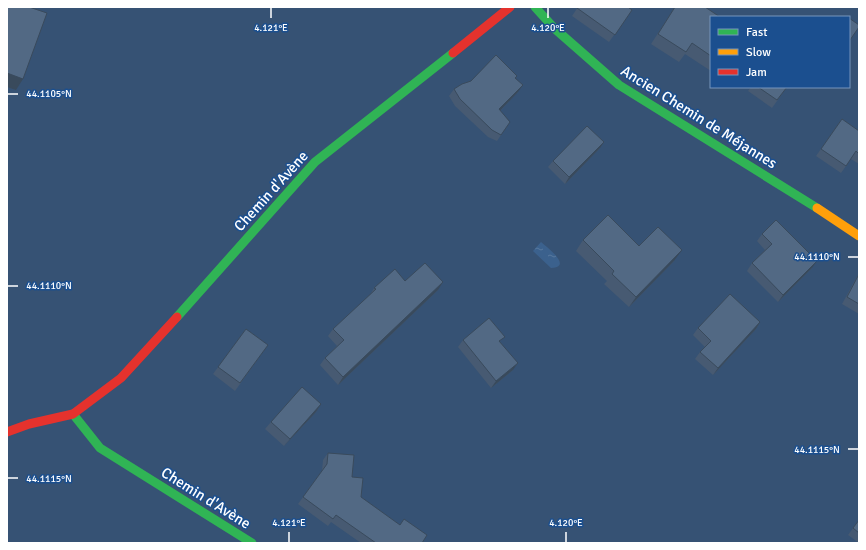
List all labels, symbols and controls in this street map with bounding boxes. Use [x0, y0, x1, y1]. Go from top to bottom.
legend [710, 16, 850, 88]
text: 4.121°E [254, 22, 288, 34]
text: 4.120°E [531, 22, 565, 34]
text: Fast [746, 25, 767, 40]
text: Slow [746, 45, 771, 60]
street label: Ancien Chemin de Méjannes [618, 62, 781, 173]
text: Jam [746, 65, 767, 80]
text: 44.1105°N [26, 88, 72, 100]
street label: Chemin d'Avène [230, 147, 312, 235]
text: 44.1110°N [794, 251, 840, 263]
text: 44.1110°N [26, 280, 72, 292]
text: 44.1115°N [794, 444, 840, 456]
street label: Chemin d'Avène [158, 463, 254, 533]
text: 44.1115°N [26, 473, 72, 485]
text: 4.121°E [272, 517, 306, 529]
text: 4.120°E [549, 517, 583, 529]

